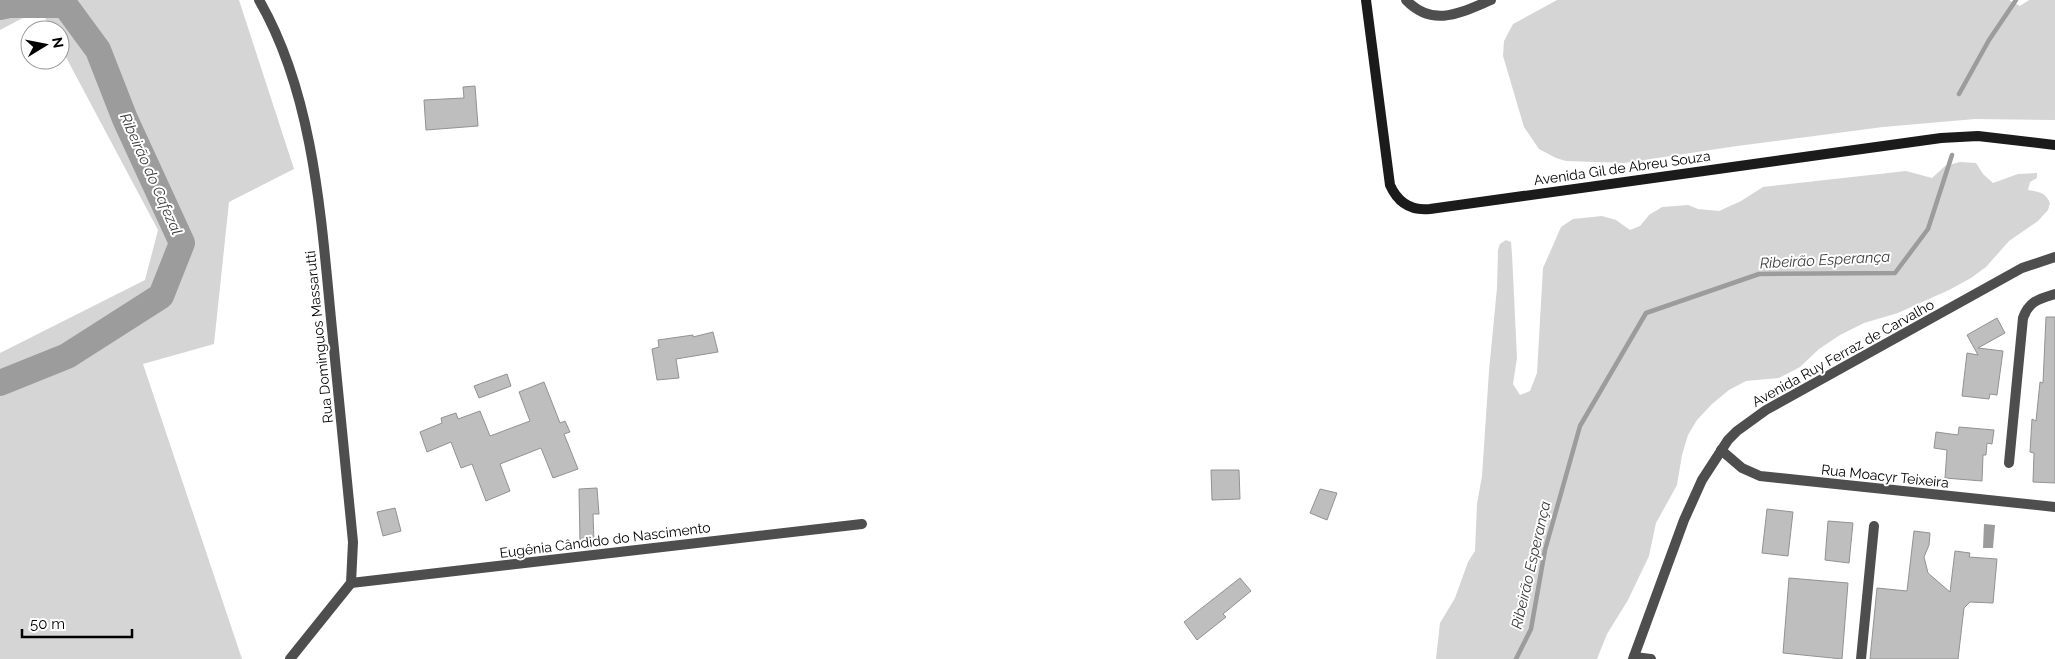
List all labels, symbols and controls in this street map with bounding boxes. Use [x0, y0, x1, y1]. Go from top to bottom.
north arrow [20, 20, 70, 70]
text: N [49, 36, 67, 49]
water label: Ribeirão do Cafezal [116, 110, 186, 238]
street label: Avenida Gil de Abreu Souza [1533, 148, 1711, 188]
water label: Ribeirão Esperança [1759, 248, 1891, 272]
street label: Rua Dominguos Massarutti [302, 250, 336, 424]
street label: Avenida Ruy Ferraz de Carvalho [1749, 296, 1937, 410]
street label: Rua Moacyr Teixeira [1820, 461, 1950, 491]
water label: Ribeirão Esperança [1508, 499, 1554, 631]
street label: Eugênia Cândido do Nascimento [499, 519, 711, 561]
scale bar [22, 606, 132, 638]
text: 50 m [30, 615, 65, 633]

